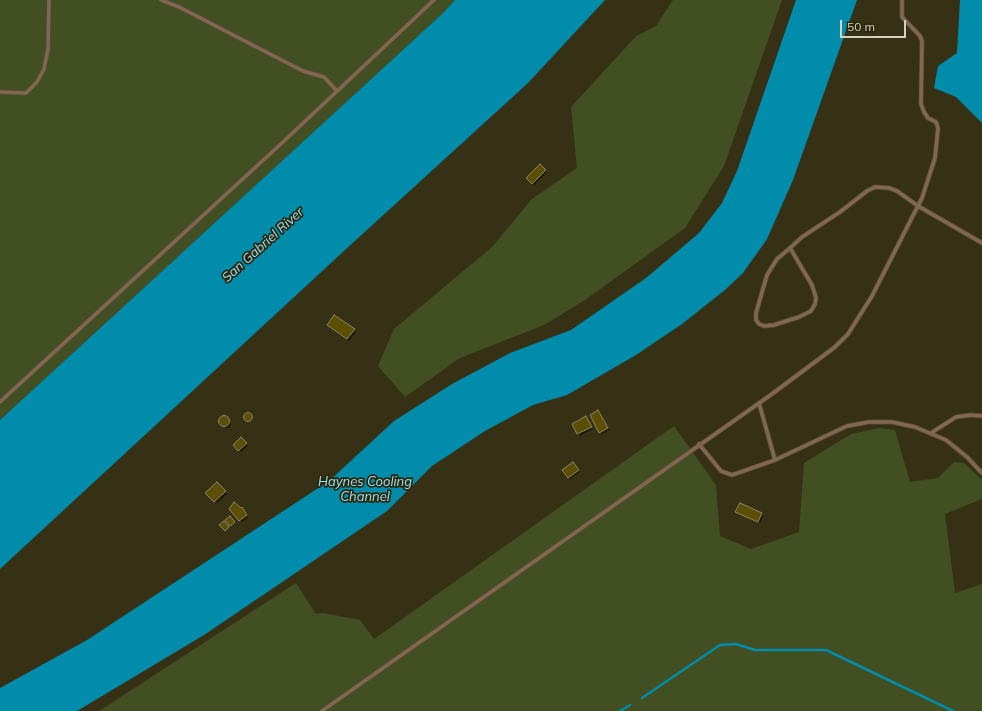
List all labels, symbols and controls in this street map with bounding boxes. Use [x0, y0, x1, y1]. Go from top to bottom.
scale bar [842, 12, 908, 38]
text: 50 m [847, 19, 875, 34]
water label: San Gabriel River [219, 204, 307, 286]
water label: Haynes Cooling Channel [318, 474, 412, 505]

